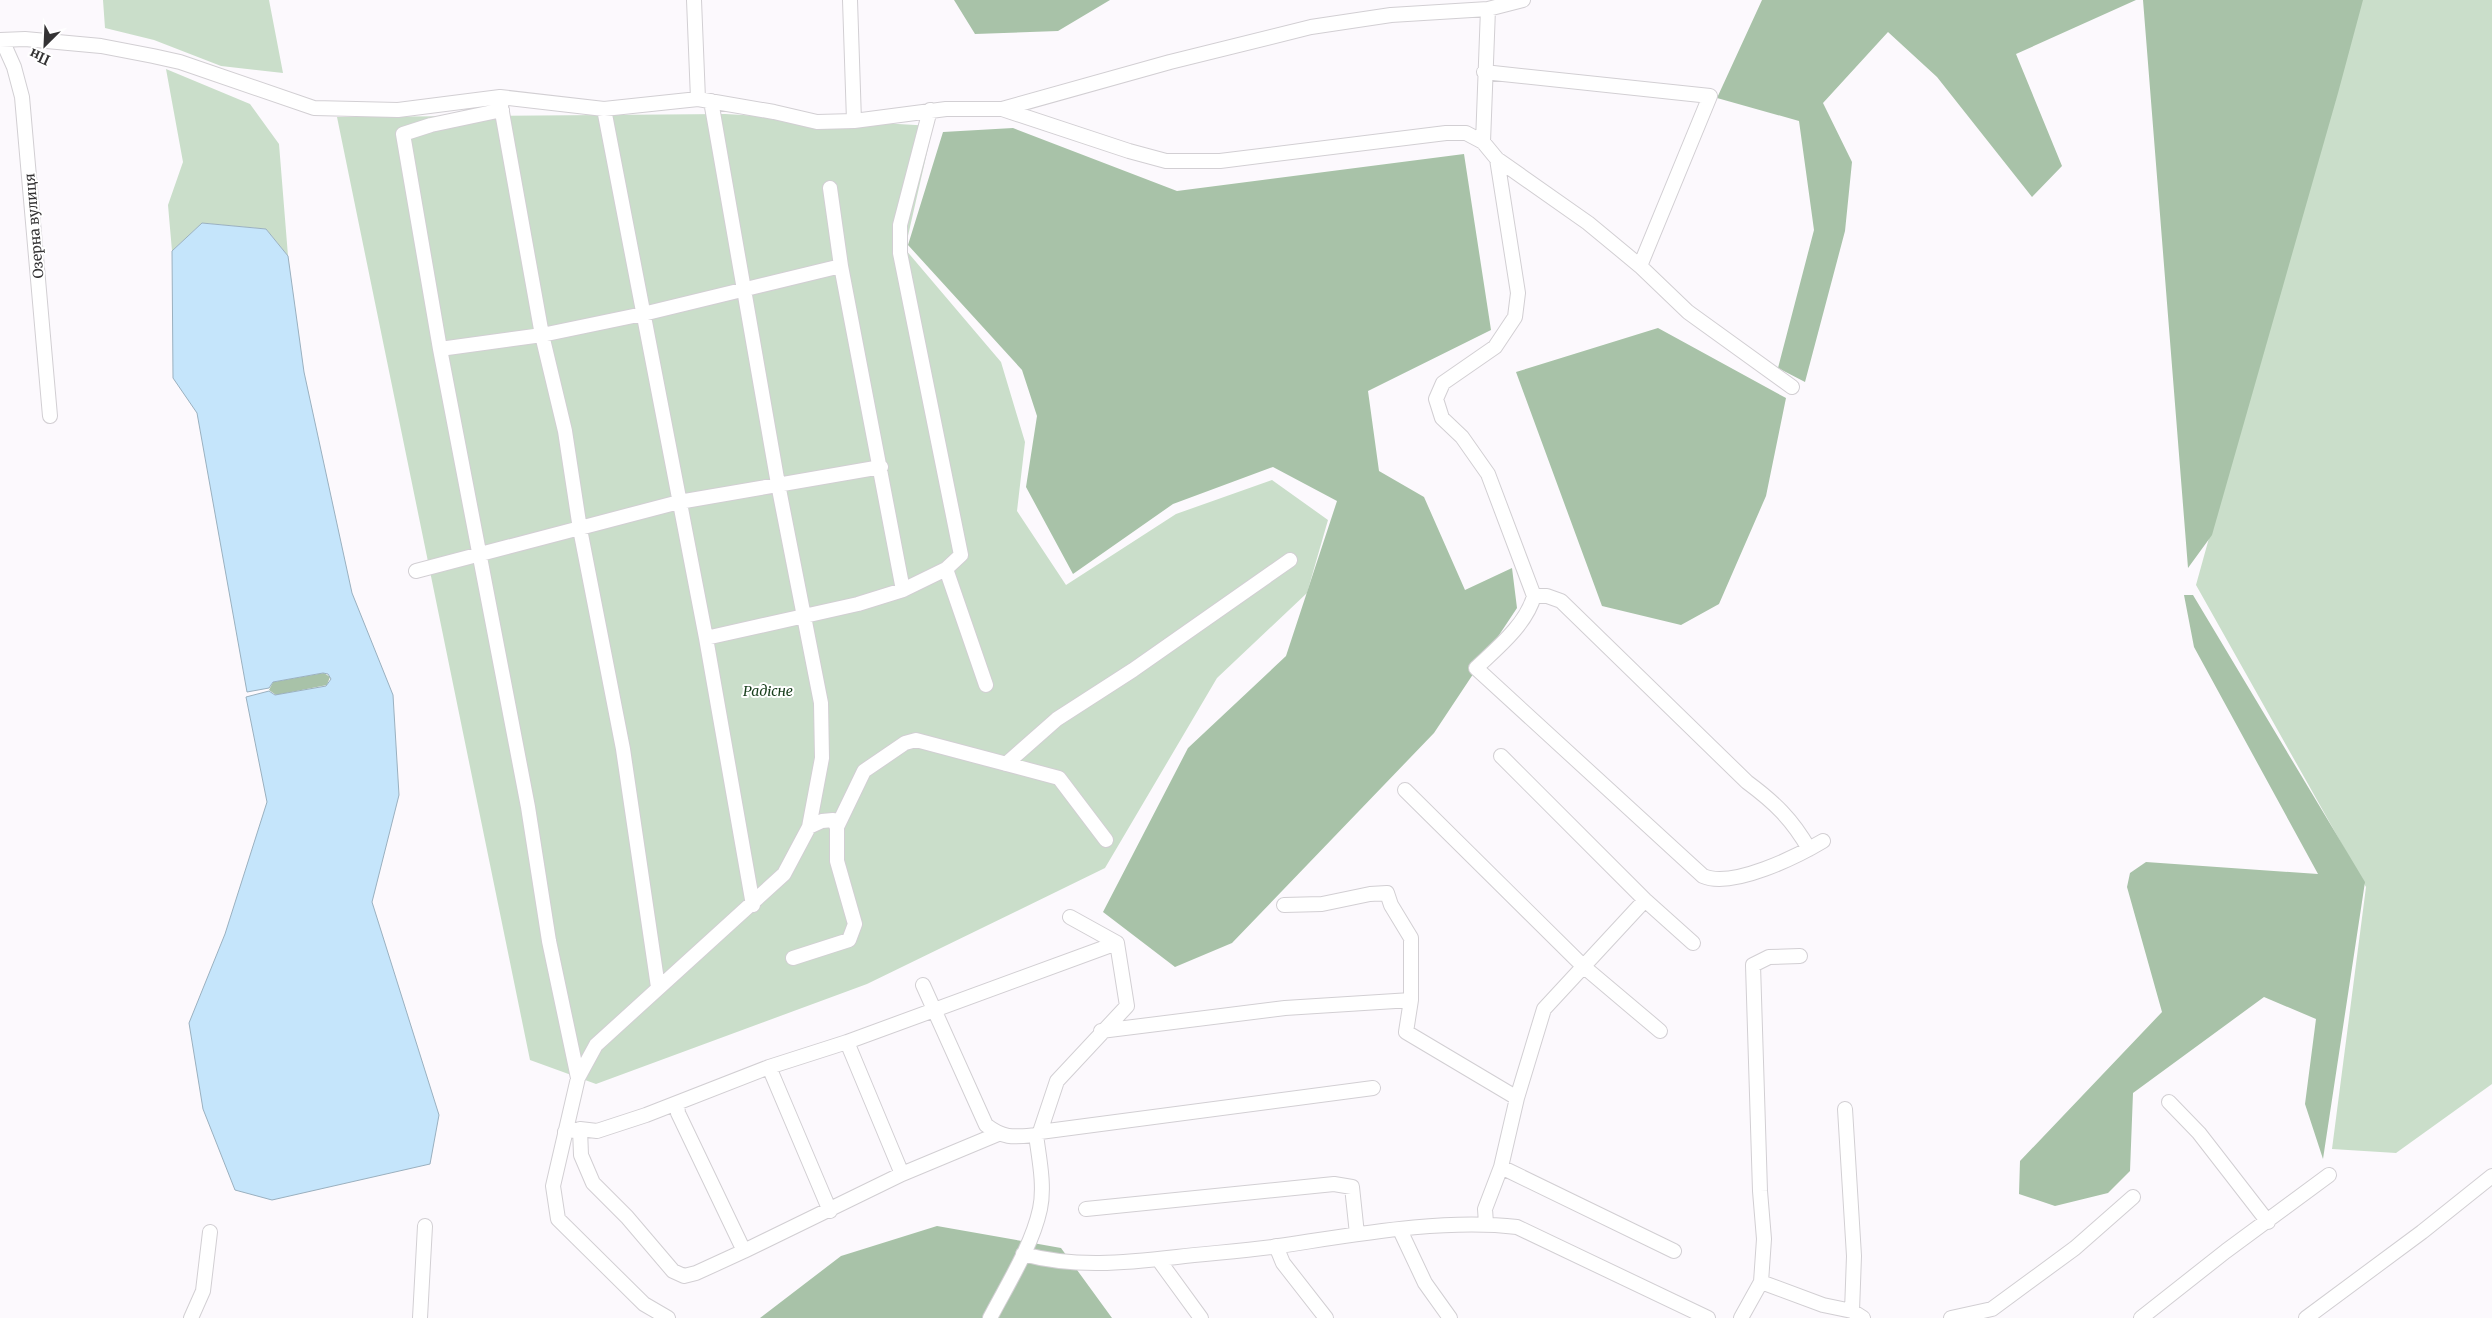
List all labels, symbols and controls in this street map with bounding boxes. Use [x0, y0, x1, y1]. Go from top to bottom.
north arrow [20, 20, 70, 70]
text: Пн [26, 44, 53, 69]
street label: Озерна вулиця [20, 173, 48, 279]
park label: Радісне [743, 682, 793, 700]

